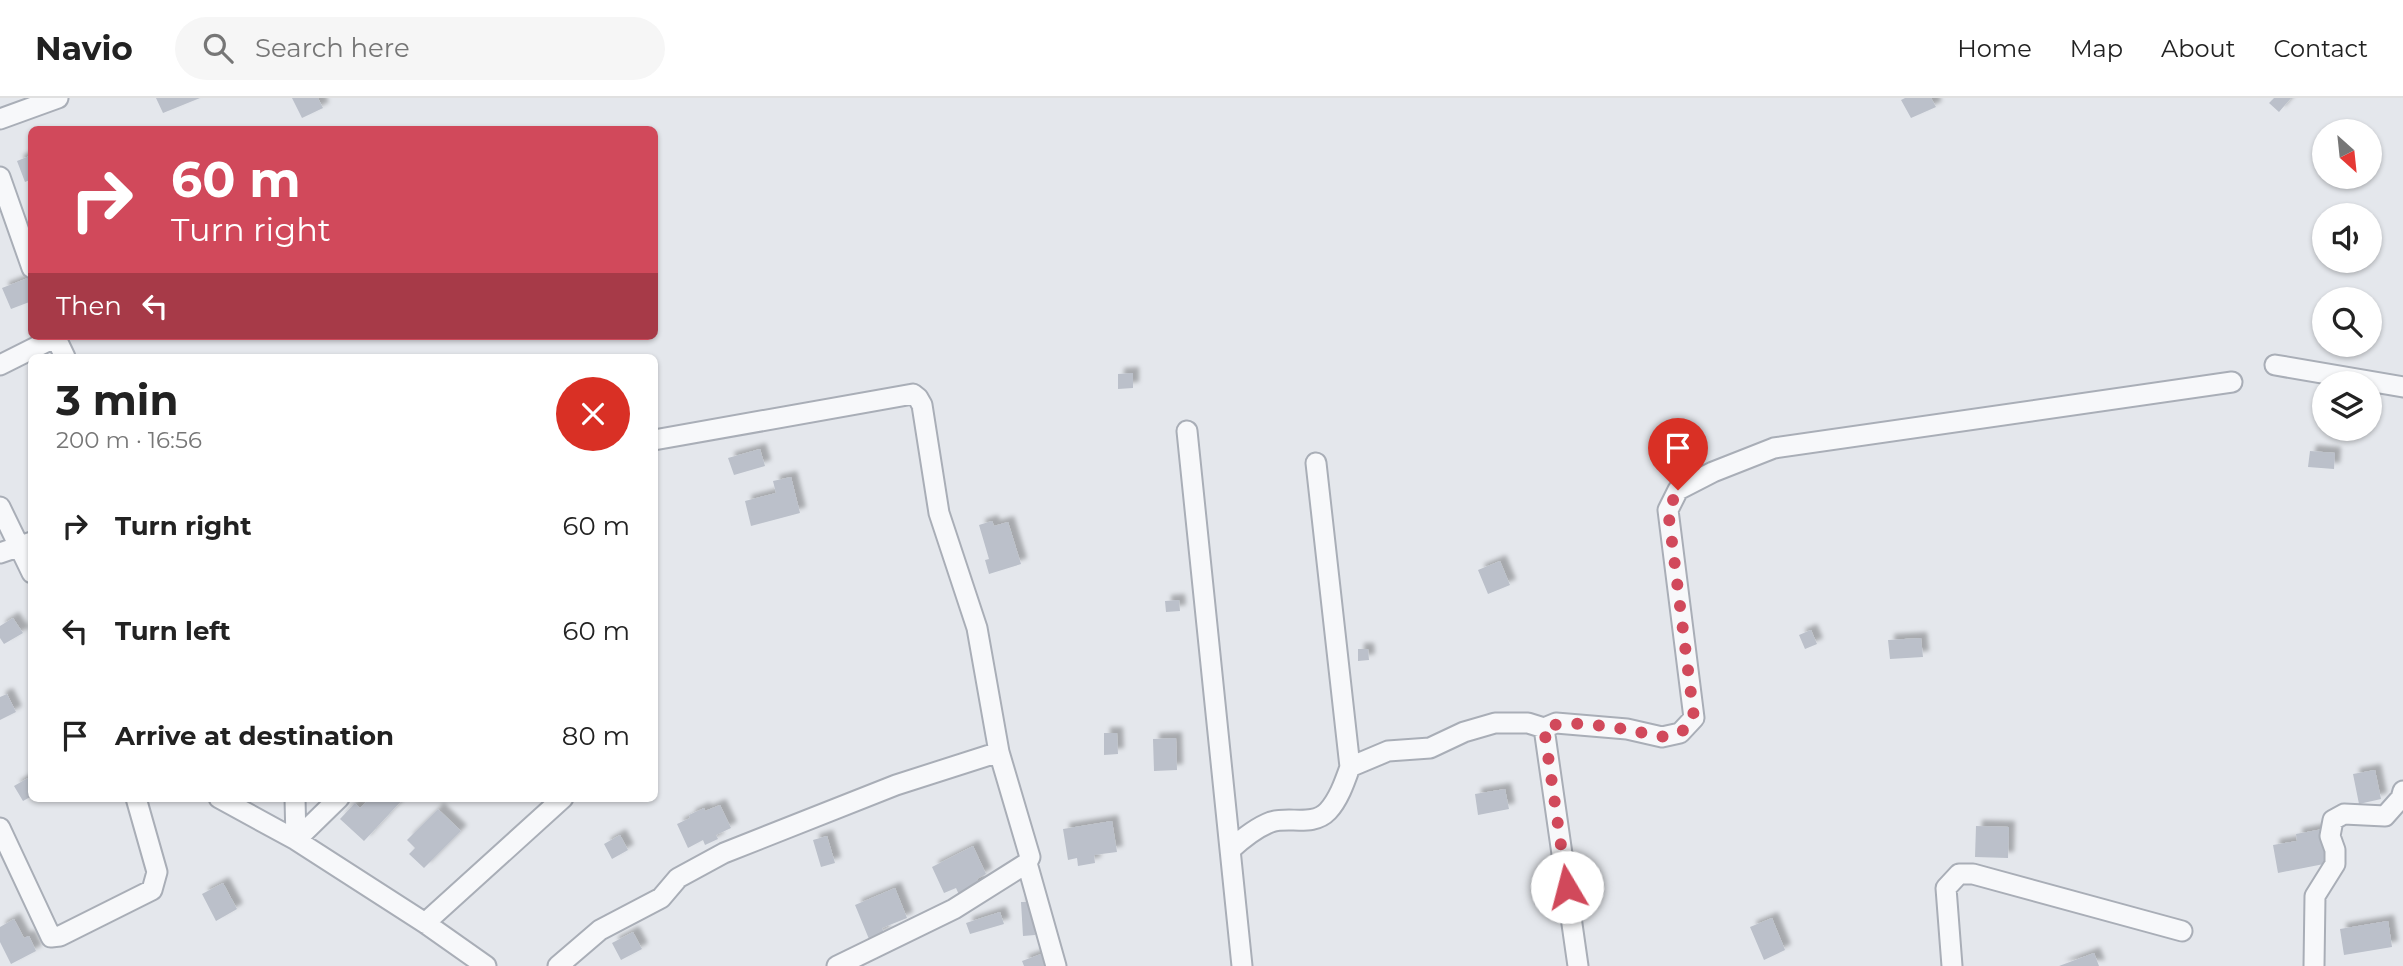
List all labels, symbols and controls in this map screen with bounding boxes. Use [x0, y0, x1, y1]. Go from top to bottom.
search box [175, 17, 665, 80]
text: Navio [35, 28, 133, 68]
icon: search [199, 29, 237, 67]
text: Search here [255, 32, 410, 64]
text: Home [1957, 34, 2032, 63]
text: Map [2070, 34, 2123, 63]
text: About [2161, 34, 2235, 63]
text: Contact [2273, 34, 2368, 63]
north arrow [2312, 119, 2382, 189]
map controls [2312, 119, 2382, 441]
text: 60 m [171, 150, 301, 209]
icon: right [56, 154, 147, 245]
button: sound [2312, 203, 2382, 273]
text: Turn right [171, 210, 331, 249]
icon: left [136, 287, 174, 325]
button: search [2312, 287, 2382, 357]
text: Then [56, 290, 122, 322]
button: layers [2312, 371, 2382, 441]
text: 3 min [56, 374, 178, 426]
button: close [556, 377, 630, 451]
pin [1648, 418, 1708, 490]
text: 200 m · 16:56 [56, 426, 202, 454]
icon: arrive [1659, 429, 1697, 467]
icon: right [56, 507, 94, 545]
text: Turn right [115, 510, 251, 542]
text: 60 m [563, 510, 630, 542]
icon: left [56, 612, 94, 650]
text: Turn left [115, 615, 231, 647]
text: 60 m [563, 615, 630, 647]
icon: arrive [56, 717, 94, 755]
text: Arrive at destination [115, 720, 394, 752]
text: 80 m [562, 720, 630, 752]
position arrow [1530, 850, 1604, 924]

